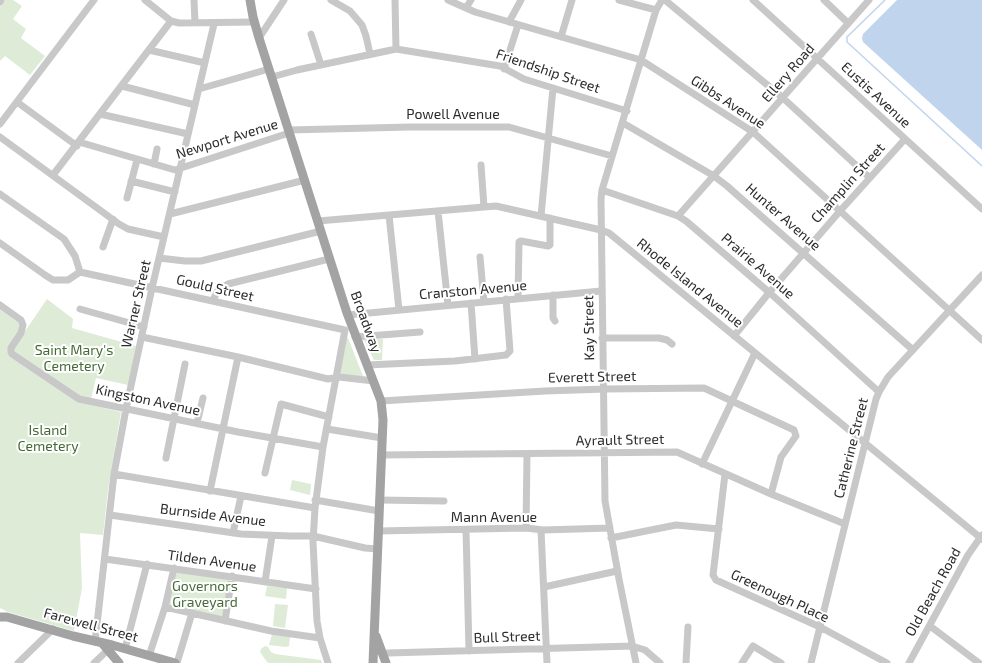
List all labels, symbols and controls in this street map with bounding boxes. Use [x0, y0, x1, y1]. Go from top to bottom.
street label: Ellery Road [758, 40, 818, 106]
street label: Friendship Street [494, 45, 602, 97]
street label: Eustis Avenue [838, 59, 914, 131]
street label: Gibbs Avenue [688, 72, 768, 132]
street label: Powell Avenue [406, 106, 500, 122]
street label: Newport Avenue [174, 115, 280, 163]
street label: Champlin Street [808, 139, 888, 227]
street label: Hunter Avenue [742, 180, 824, 254]
street label: Prairie Avenue [718, 230, 798, 302]
street label: Rhode Island Avenue [633, 235, 747, 331]
street label: Warner Street [118, 258, 154, 350]
street label: Gould Street [175, 271, 255, 305]
street label: Cranston Avenue [418, 277, 528, 303]
street label: Broadway [347, 289, 385, 355]
street label: Kay Street [580, 295, 598, 361]
park label: Saint Mary's Cemetery [35, 342, 113, 374]
street label: Everett Street [548, 368, 636, 386]
street label: Kingston Avenue [94, 381, 202, 419]
street label: Catherine Street [830, 396, 872, 500]
park label: Island Cemetery [17, 422, 79, 454]
street label: Ayrault Street [576, 431, 664, 449]
street label: Burnside Avenue [159, 500, 267, 530]
street label: Mann Avenue [451, 509, 537, 525]
street label: Old Beach Road [902, 545, 964, 639]
street label: Tilden Avenue [167, 546, 257, 576]
street label: Greenough Place [728, 566, 832, 626]
park label: Governors Graveyard [172, 578, 238, 610]
street label: Farewell Street [42, 604, 140, 646]
street label: Bull Street [473, 627, 541, 647]

